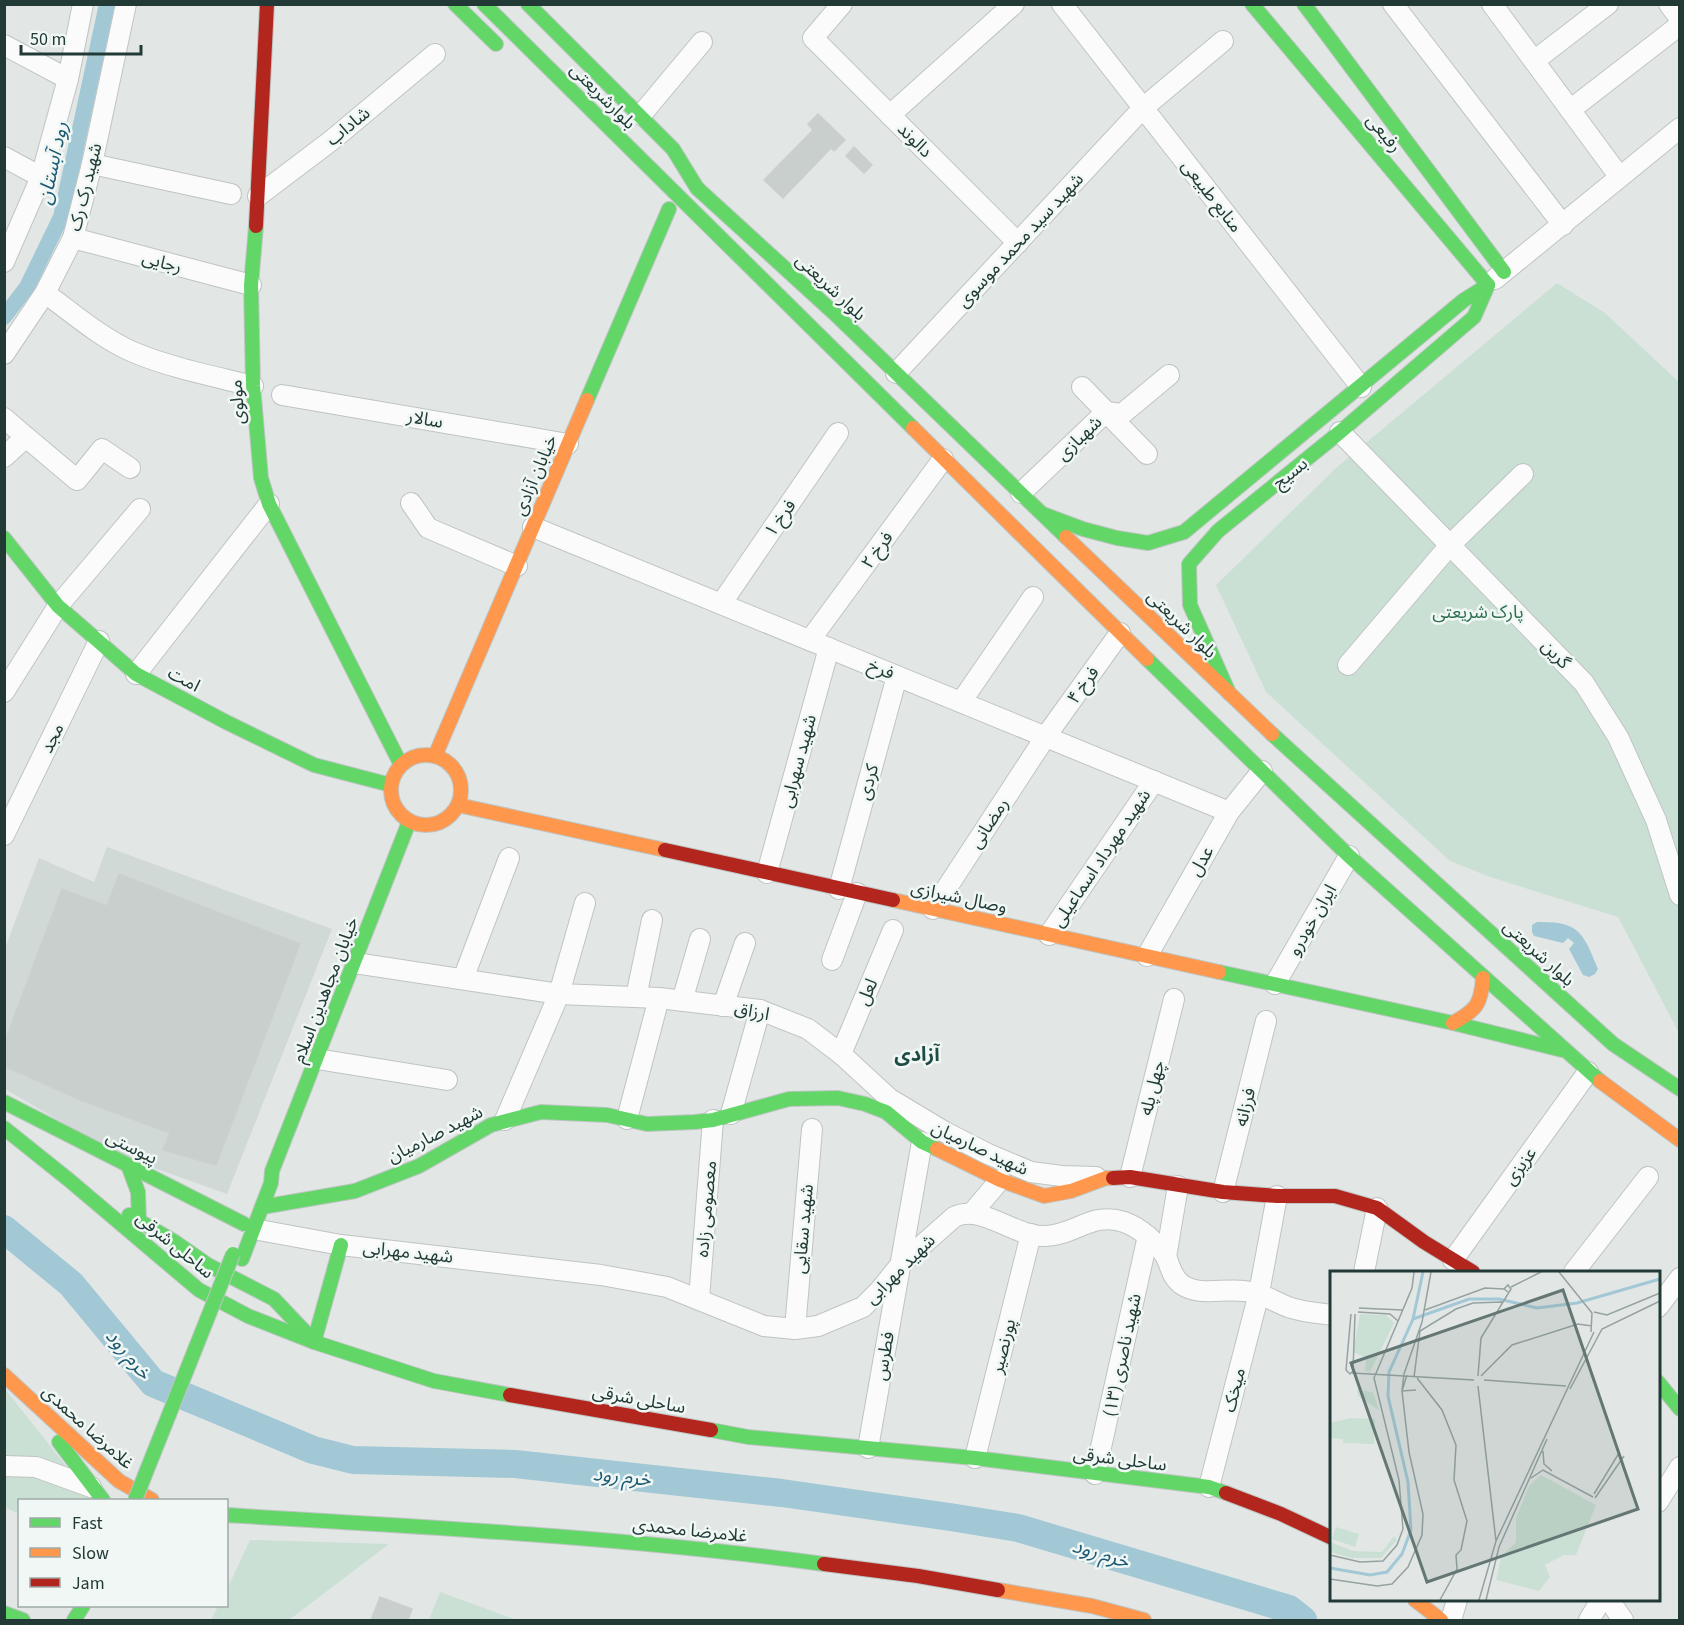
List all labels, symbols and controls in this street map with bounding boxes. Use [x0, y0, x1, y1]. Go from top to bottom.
scale bar [21, 18, 141, 56]
text: 50 m [30, 27, 66, 52]
street label: بلوارشریعتی [564, 58, 641, 135]
street label: شاداب [321, 101, 376, 152]
street label: رفیعی [1360, 109, 1407, 158]
street label: دالوند [891, 117, 938, 164]
water label: رود آبستان [31, 119, 75, 207]
street label: شهید رک رک [62, 140, 109, 234]
street label: منابع طبیعی [1174, 155, 1248, 239]
street label: شهید سید محمد موسوی [951, 168, 1089, 313]
street label: رجایی [139, 245, 185, 280]
street label: بلوار شریعتی [790, 248, 872, 327]
street label: مولوی [223, 379, 252, 425]
street label: سالار [404, 404, 445, 435]
street label: شهبازی [1051, 410, 1108, 466]
street label: خیابان آزادی [507, 431, 564, 519]
street label: بسیج [1267, 452, 1313, 495]
street label: فرخ ۱ [759, 494, 802, 542]
street label: فرخ ۲ [855, 527, 899, 574]
street label: بلوار شریعتی [1141, 585, 1222, 664]
park label: پارک شریعتی [1432, 600, 1524, 625]
street label: گرین [1535, 634, 1576, 675]
street label: فرخ [864, 653, 898, 686]
street label: امت [163, 661, 204, 698]
street label: فرخ ۴ [1061, 662, 1105, 709]
street label: شهید سهرابی [774, 712, 823, 810]
street label: مجد [35, 719, 70, 757]
street label: کردی [852, 761, 885, 803]
street label: شهید مهرداد اسماعیلی [1046, 784, 1157, 932]
street label: رمضانی [964, 793, 1015, 853]
street label: عدل [1183, 842, 1220, 881]
street label: وصال شیرازی [908, 875, 1009, 920]
street label: ایران خودرو [1282, 880, 1343, 961]
street label: خیابان مجاهدین اسلام [286, 914, 366, 1067]
street label: بلوار شریعتی [1497, 914, 1580, 992]
street label: لعل [851, 975, 884, 1010]
street label: ارزاق [732, 996, 772, 1027]
district label: آزادی [894, 1041, 940, 1069]
street label: چهل پله [1134, 1058, 1171, 1118]
street label: فرزانه [1229, 1085, 1262, 1129]
street label: شهید صارمیان [383, 1100, 487, 1169]
street label: شهید صارمیان [927, 1115, 1032, 1182]
street label: پیوستی [102, 1124, 162, 1171]
street label: عزیزی [1498, 1142, 1543, 1191]
street label: معصومی زاده [690, 1160, 723, 1258]
street label: شهید سقایی [787, 1183, 820, 1275]
street label: ساحلی شرقی [130, 1206, 219, 1285]
street label: شهید مهرابی [859, 1228, 941, 1310]
street label: شهید مهرابی [362, 1235, 454, 1270]
inset map [1330, 1271, 1660, 1601]
street label: شهید ناصری (۱۳) [1097, 1291, 1148, 1419]
street label: پورنصیر [984, 1316, 1022, 1377]
water label: خرم رود [99, 1323, 158, 1386]
street label: فطرس [868, 1330, 901, 1382]
street label: میخک [1217, 1365, 1252, 1415]
street label: غلامرضا محمدی [36, 1379, 139, 1475]
street label: ساحلی شرقی [590, 1379, 687, 1420]
street label: ساحلی شرقی [1072, 1441, 1168, 1478]
water label: خرم رود [591, 1460, 653, 1494]
legend [18, 1499, 228, 1607]
text: Fast [72, 1511, 103, 1536]
street label: غلامرضا محمدی [631, 1512, 749, 1549]
water label: خرم رود [1069, 1532, 1133, 1576]
text: Slow [72, 1541, 109, 1566]
text: Jam [72, 1571, 105, 1596]

